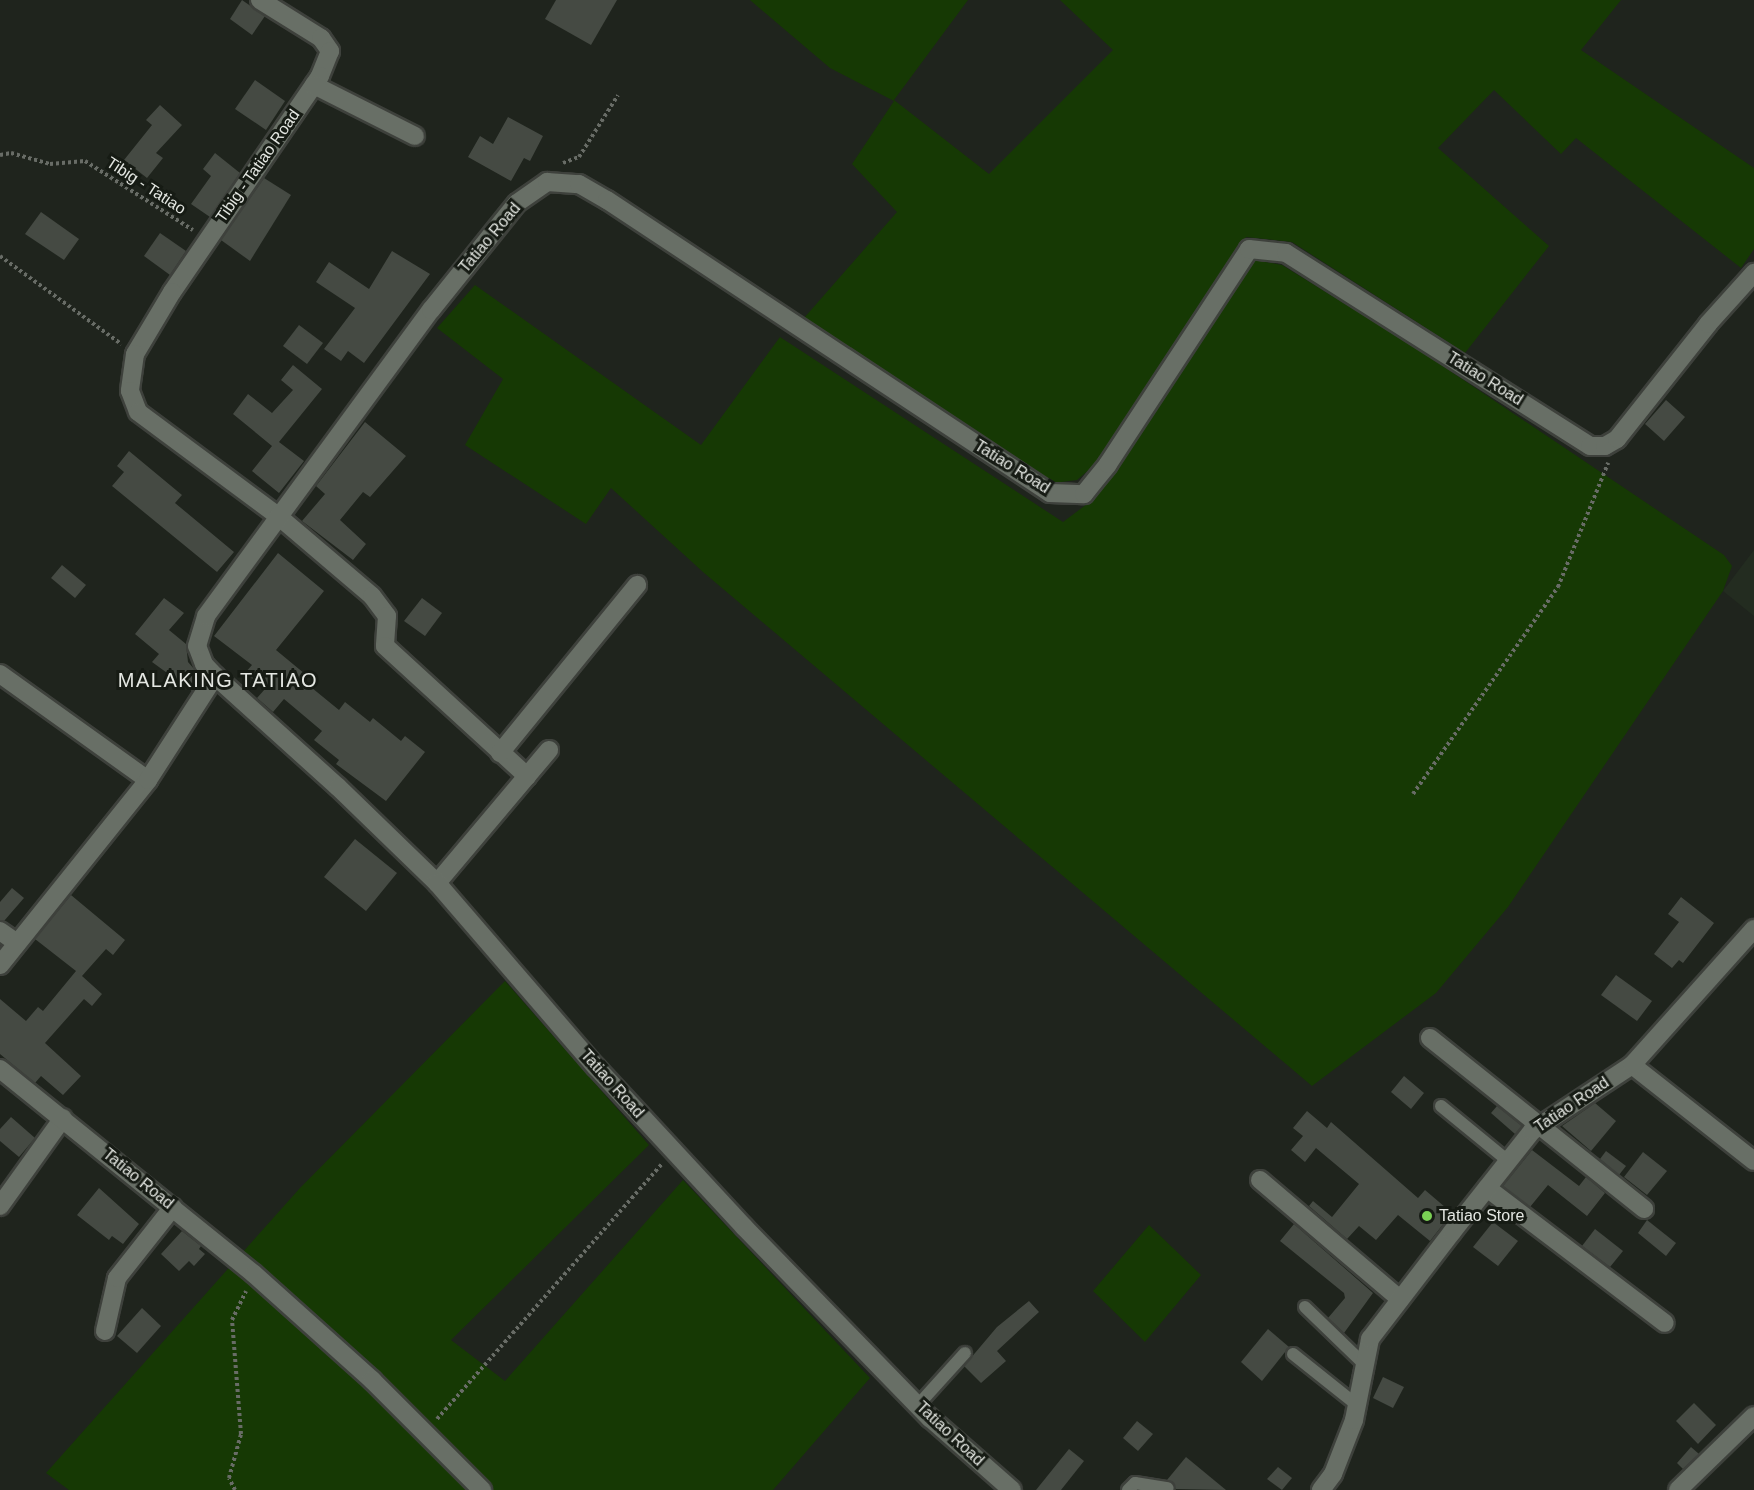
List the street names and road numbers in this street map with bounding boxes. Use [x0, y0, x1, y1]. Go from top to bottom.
street label: Tibig - Tatiao Road [212, 106, 304, 226]
street label: Tibig - Tatiao [103, 153, 189, 219]
street label: Tatiao Road [455, 199, 525, 277]
street label: Tatiao Road [1444, 348, 1526, 410]
street label: Tatiao Road [971, 436, 1053, 498]
street label: Tatiao Road [576, 1046, 648, 1122]
street label: Tatiao Road [1531, 1073, 1613, 1137]
street label: Tatiao Road [99, 1145, 177, 1213]
street label: Tatiao Road [912, 1398, 988, 1470]

